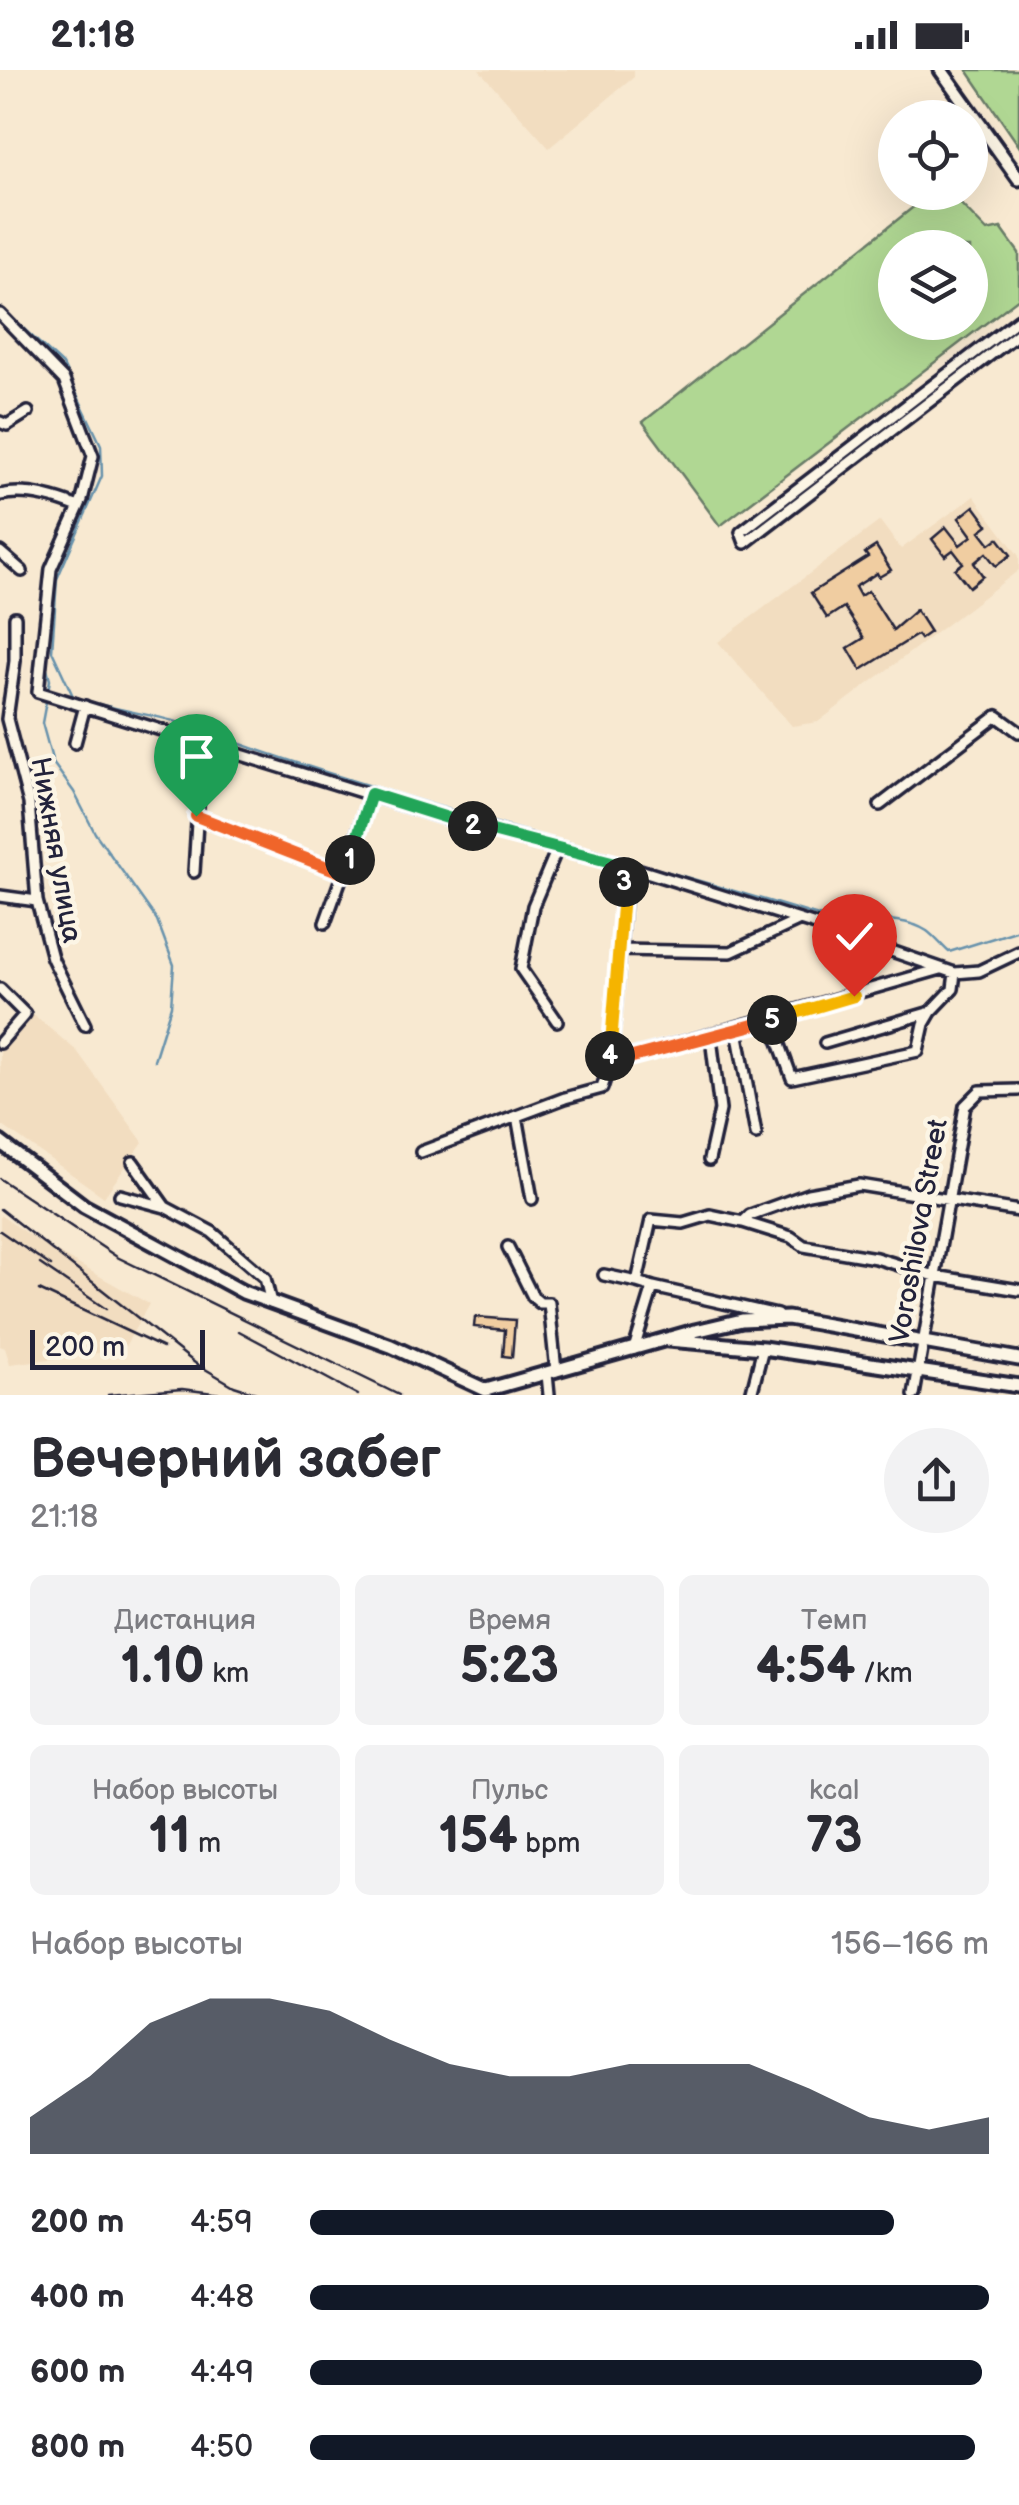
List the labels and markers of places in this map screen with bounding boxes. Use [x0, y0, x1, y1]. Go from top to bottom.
pin [154, 714, 239, 817]
pin: 2 [448, 801, 498, 851]
pin: 1 [325, 835, 375, 885]
pin: 3 [599, 857, 649, 907]
pin [812, 894, 897, 997]
pin: 5 [747, 995, 797, 1045]
pin: 4 [585, 1031, 635, 1081]

